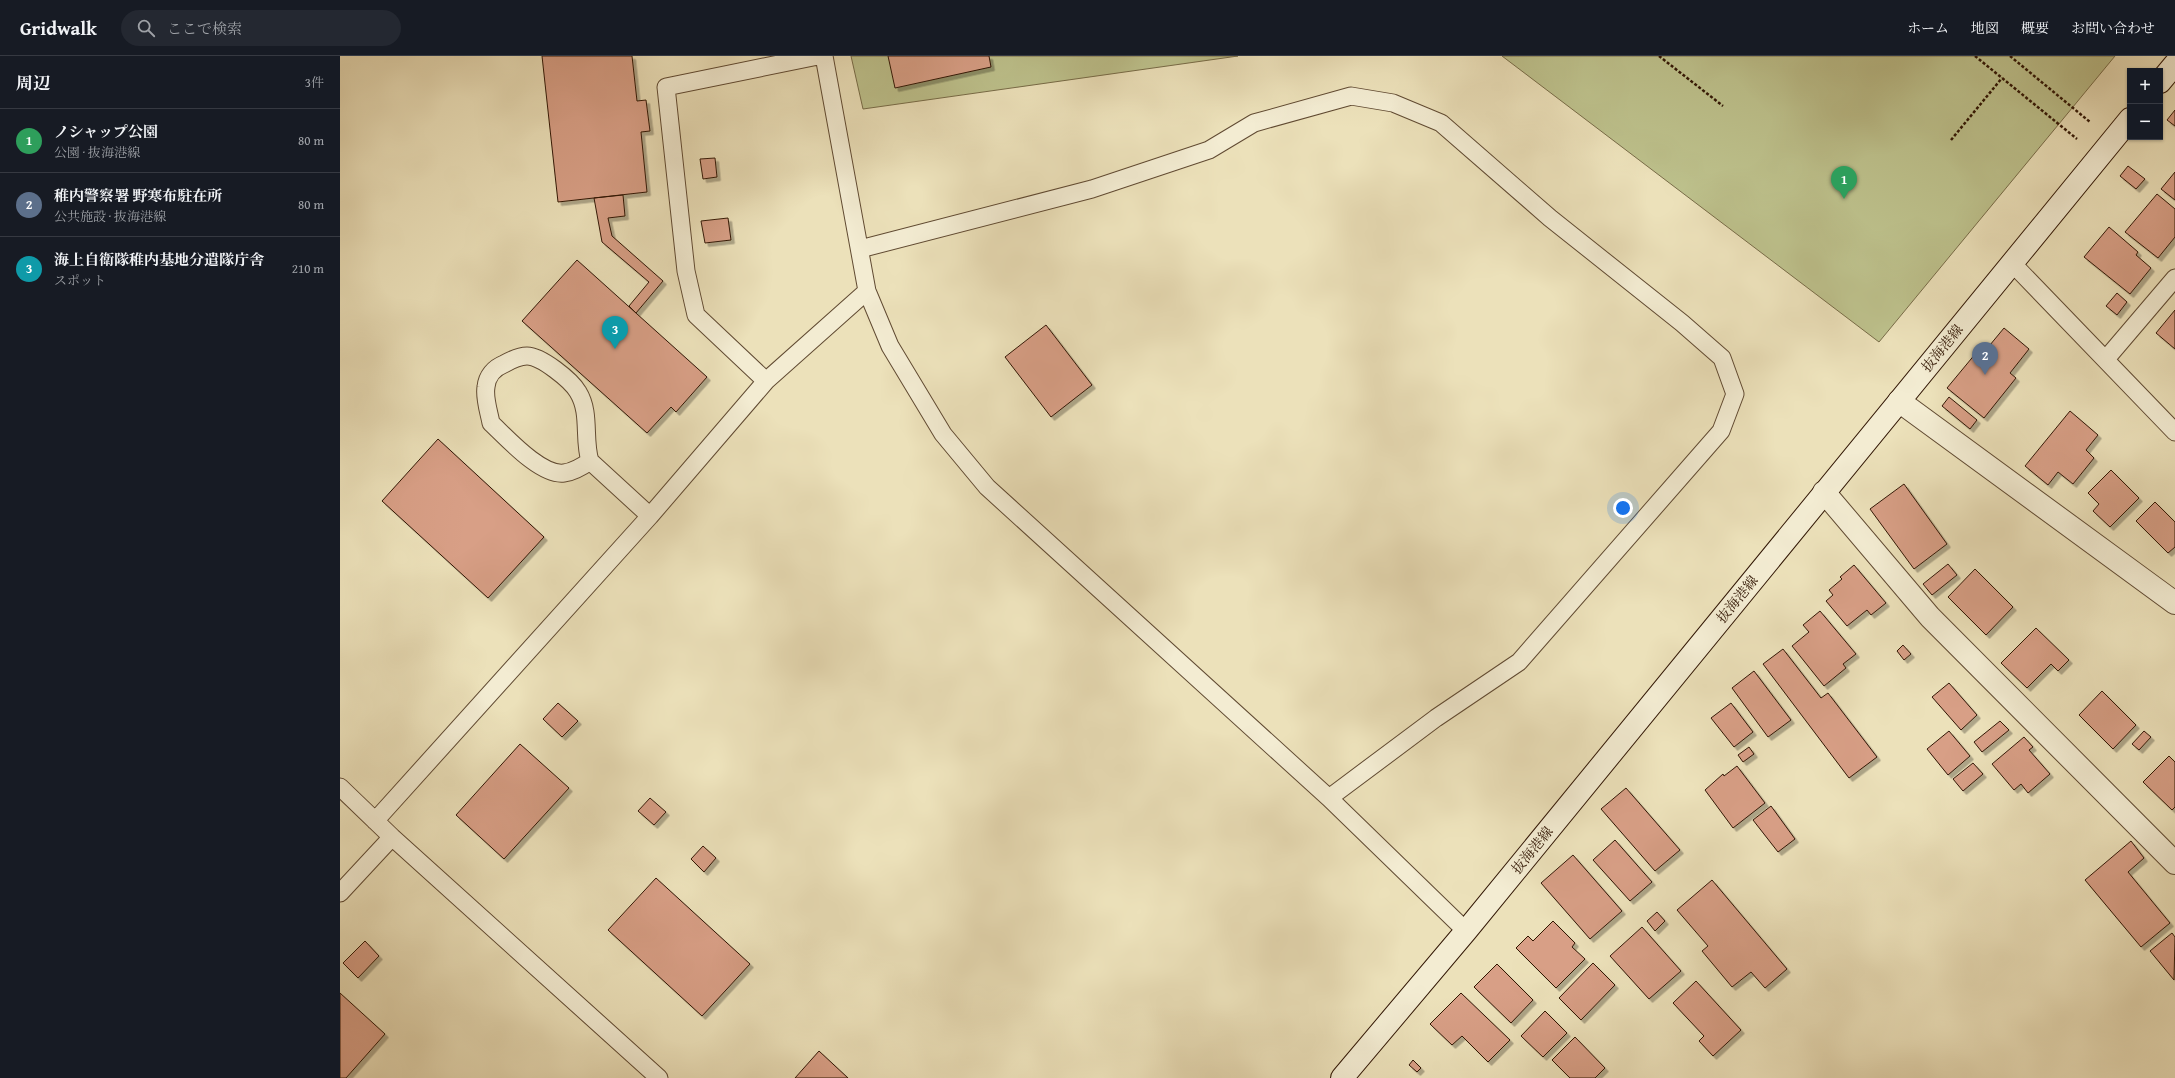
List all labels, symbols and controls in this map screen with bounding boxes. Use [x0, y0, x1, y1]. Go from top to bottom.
search box [121, 10, 401, 46]
text: Gridwalk [20, 14, 97, 42]
icon: search [135, 17, 157, 39]
text: ここで検索 [167, 18, 242, 39]
text: ホーム [1907, 18, 1949, 38]
text: 地図 [1971, 18, 1999, 38]
text: 概要 [2021, 18, 2049, 38]
text: お問い合わせ [2071, 18, 2155, 38]
map controls [2127, 68, 2163, 140]
button: + [2127, 68, 2163, 104]
text: 周辺 [16, 70, 50, 95]
text: 3件 [305, 73, 324, 92]
button: − [2127, 104, 2163, 140]
text: ノシャップ公園 [54, 121, 158, 142]
text: 1 [26, 131, 32, 150]
text: 80 m [298, 131, 324, 150]
text: 公園 · 抜海港線 [54, 143, 140, 162]
pin: 1 [1831, 166, 1857, 199]
text: 稚内警察署 野寒布駐在所 [54, 185, 222, 206]
text: 2 [26, 195, 32, 214]
text: 80 m [298, 195, 324, 214]
text: 公共施設 · 抜海港線 [54, 207, 166, 226]
text: 海上自衛隊稚内基地分遣隊庁舎 [54, 249, 264, 270]
text: 3 [26, 259, 32, 278]
text: 210 m [292, 259, 324, 278]
text: スポット [54, 271, 106, 290]
pin: 3 [602, 316, 628, 349]
street label: 抜海港線 [1917, 320, 1967, 376]
pin: 2 [1972, 342, 1998, 375]
your location [1613, 498, 1633, 518]
street label: 抜海港線 [1712, 571, 1762, 627]
street label: 抜海港線 [1507, 822, 1557, 878]

